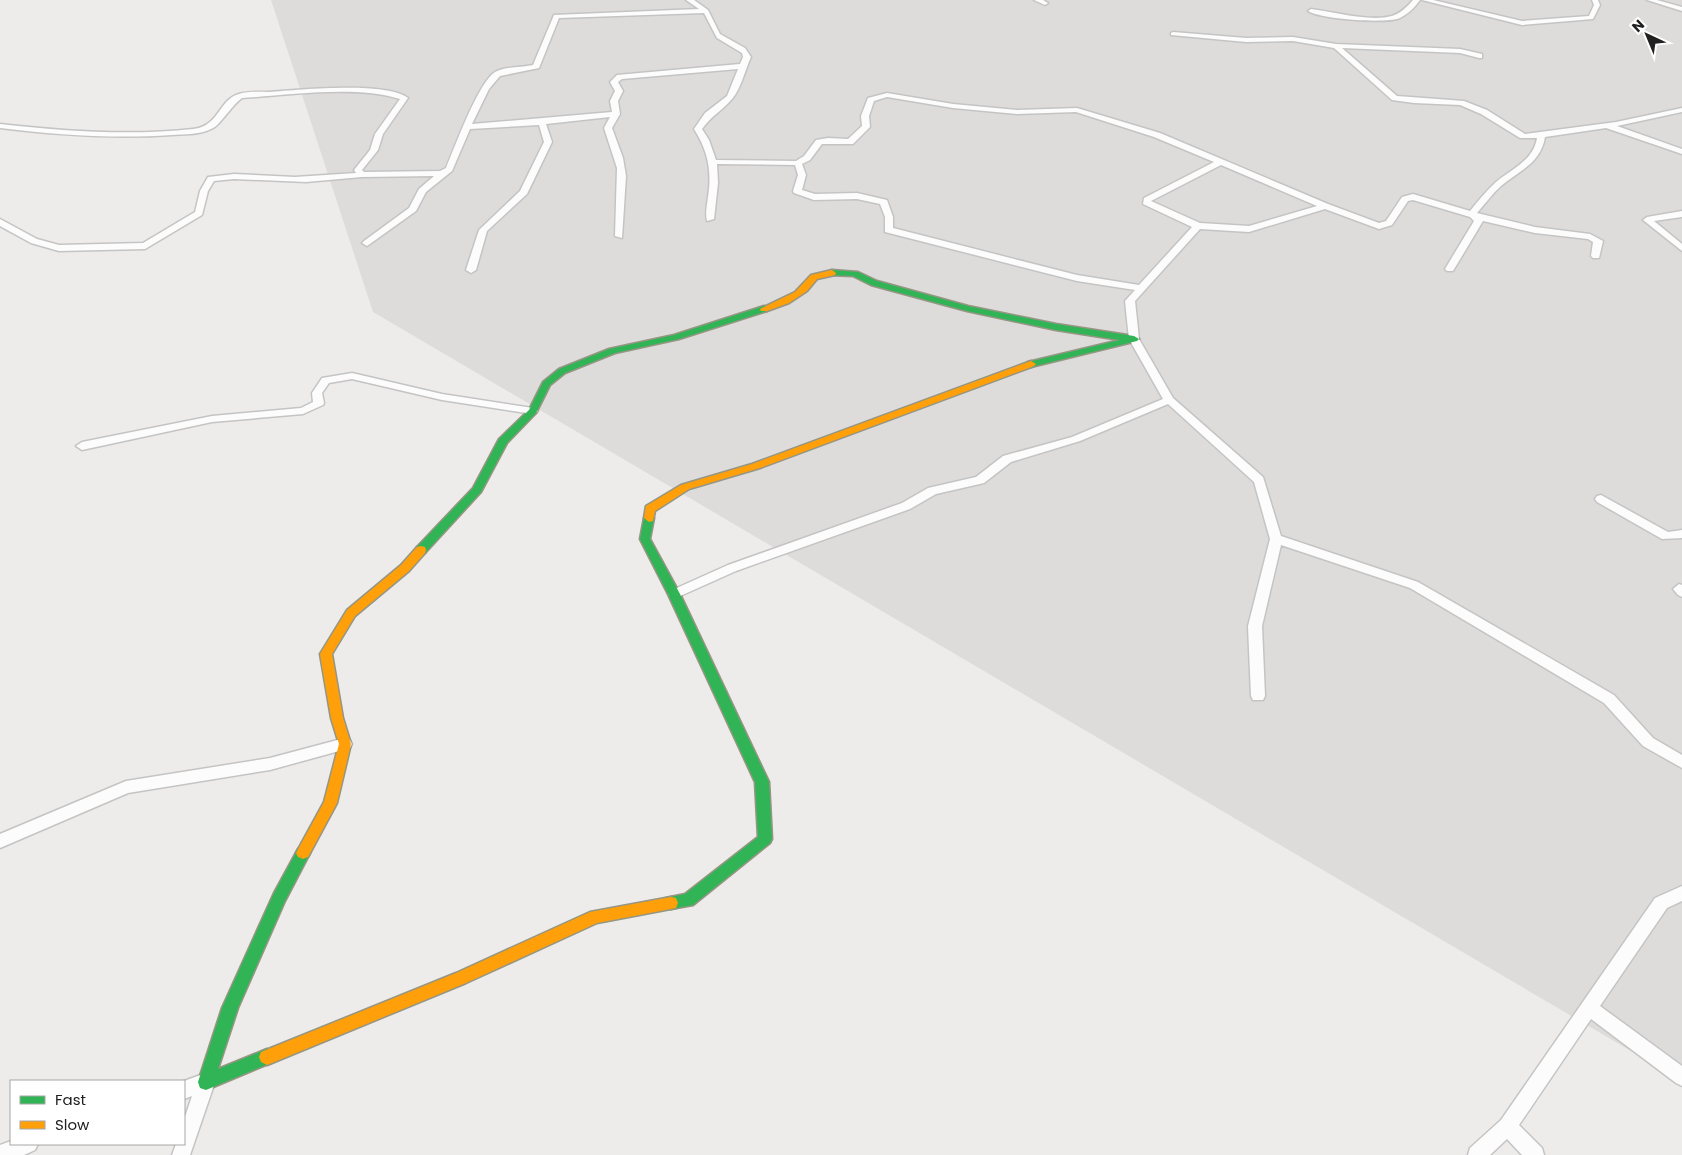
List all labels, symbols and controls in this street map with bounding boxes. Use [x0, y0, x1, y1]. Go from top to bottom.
north arrow [1622, 10, 1672, 60]
text: N [1627, 15, 1649, 36]
legend [10, 1080, 185, 1145]
text: Fast [55, 1089, 86, 1110]
text: Slow [55, 1114, 90, 1135]

